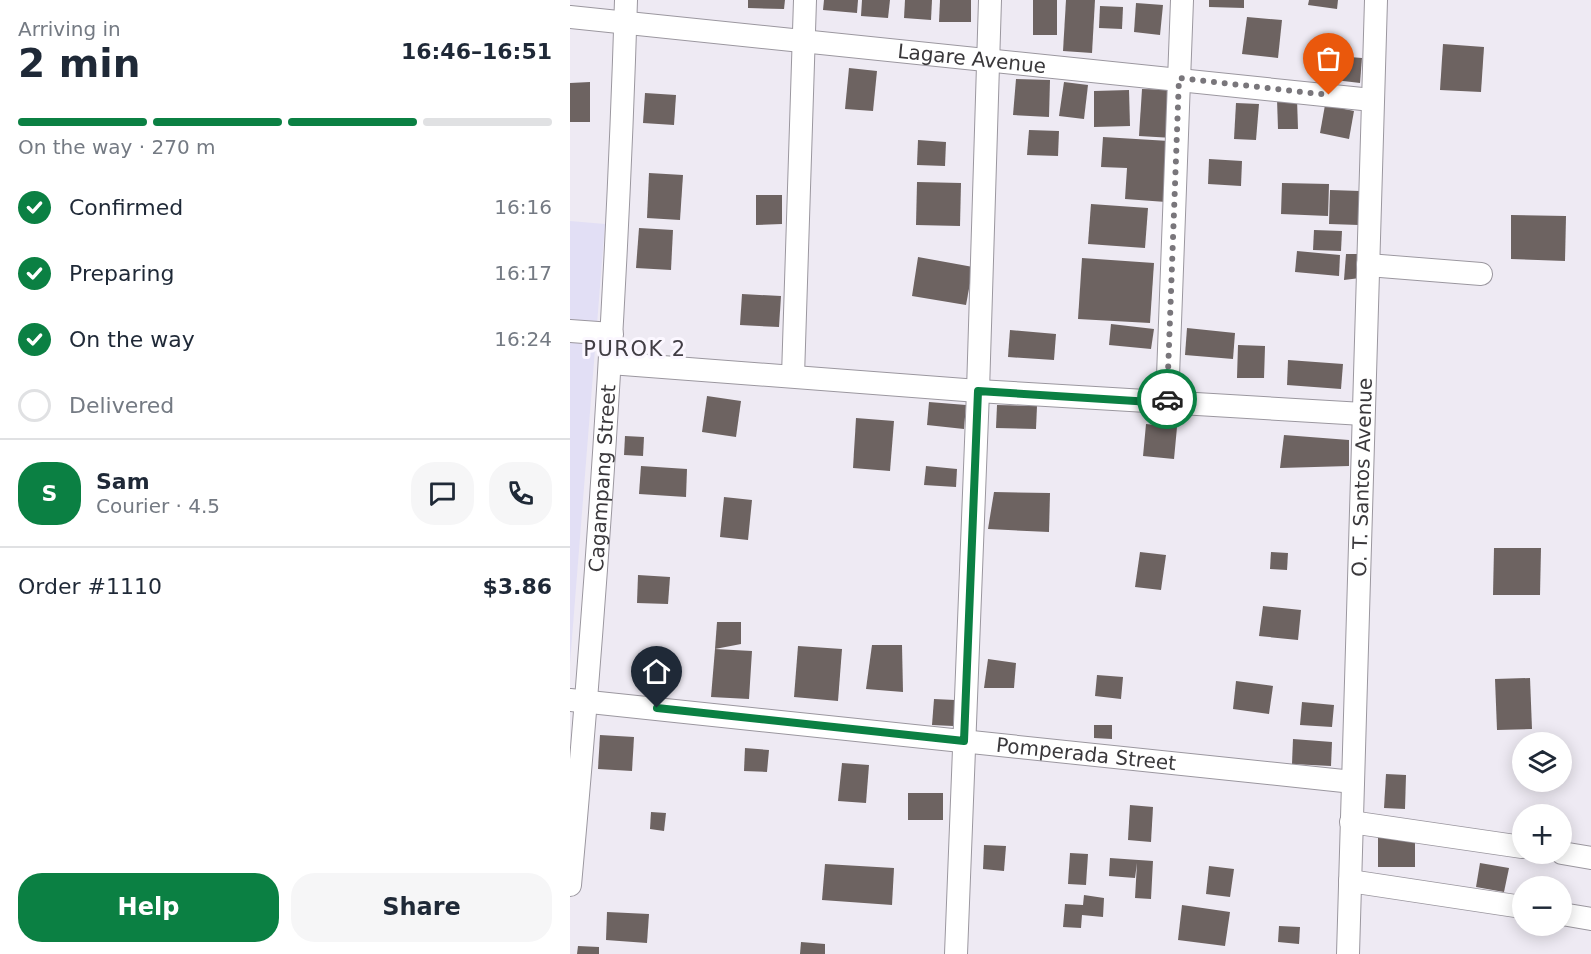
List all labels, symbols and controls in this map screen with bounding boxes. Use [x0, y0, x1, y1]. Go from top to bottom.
text: Arriving in [18, 17, 121, 41]
pin [1303, 33, 1354, 95]
text: 16:46–16:51 [401, 39, 552, 64]
street label: Lagare Avenue [896, 39, 1047, 78]
text: 2 min [18, 41, 140, 86]
icon: bag [1312, 42, 1345, 75]
text: On the way · 270 m [18, 135, 216, 159]
icon: check [18, 191, 51, 224]
text: Confirmed [69, 195, 183, 220]
text: 16:16 [494, 195, 552, 219]
icon: check [18, 257, 51, 290]
text: Preparing [69, 261, 175, 286]
text: 16:17 [494, 261, 552, 285]
icon: check [18, 323, 51, 356]
text: On the way [69, 327, 195, 352]
text: 16:24 [494, 327, 552, 351]
district label: PUROK 2 [583, 337, 687, 361]
courier [1137, 369, 1197, 429]
street label: O. T. Santos Avenue [1347, 377, 1377, 577]
street label: Cagampang Street [584, 383, 620, 573]
icon: car [1151, 383, 1184, 416]
text: Delivered [69, 393, 174, 418]
button: chat [411, 462, 474, 525]
button: phone [489, 462, 552, 525]
text: Sam [96, 469, 150, 494]
text: S [42, 481, 57, 506]
text: Courier · 4.5 [96, 494, 220, 518]
text: Order #1110 [18, 574, 162, 599]
text: $3.86 [482, 574, 552, 599]
pin [631, 646, 682, 708]
icon: home [640, 655, 673, 688]
map controls [1512, 732, 1572, 936]
button: layers [1512, 732, 1572, 792]
street label: Pomperada Street [995, 733, 1177, 775]
button: + [1512, 804, 1572, 864]
button: Help [18, 873, 279, 942]
button: Share [291, 873, 552, 942]
button: − [1512, 876, 1572, 936]

